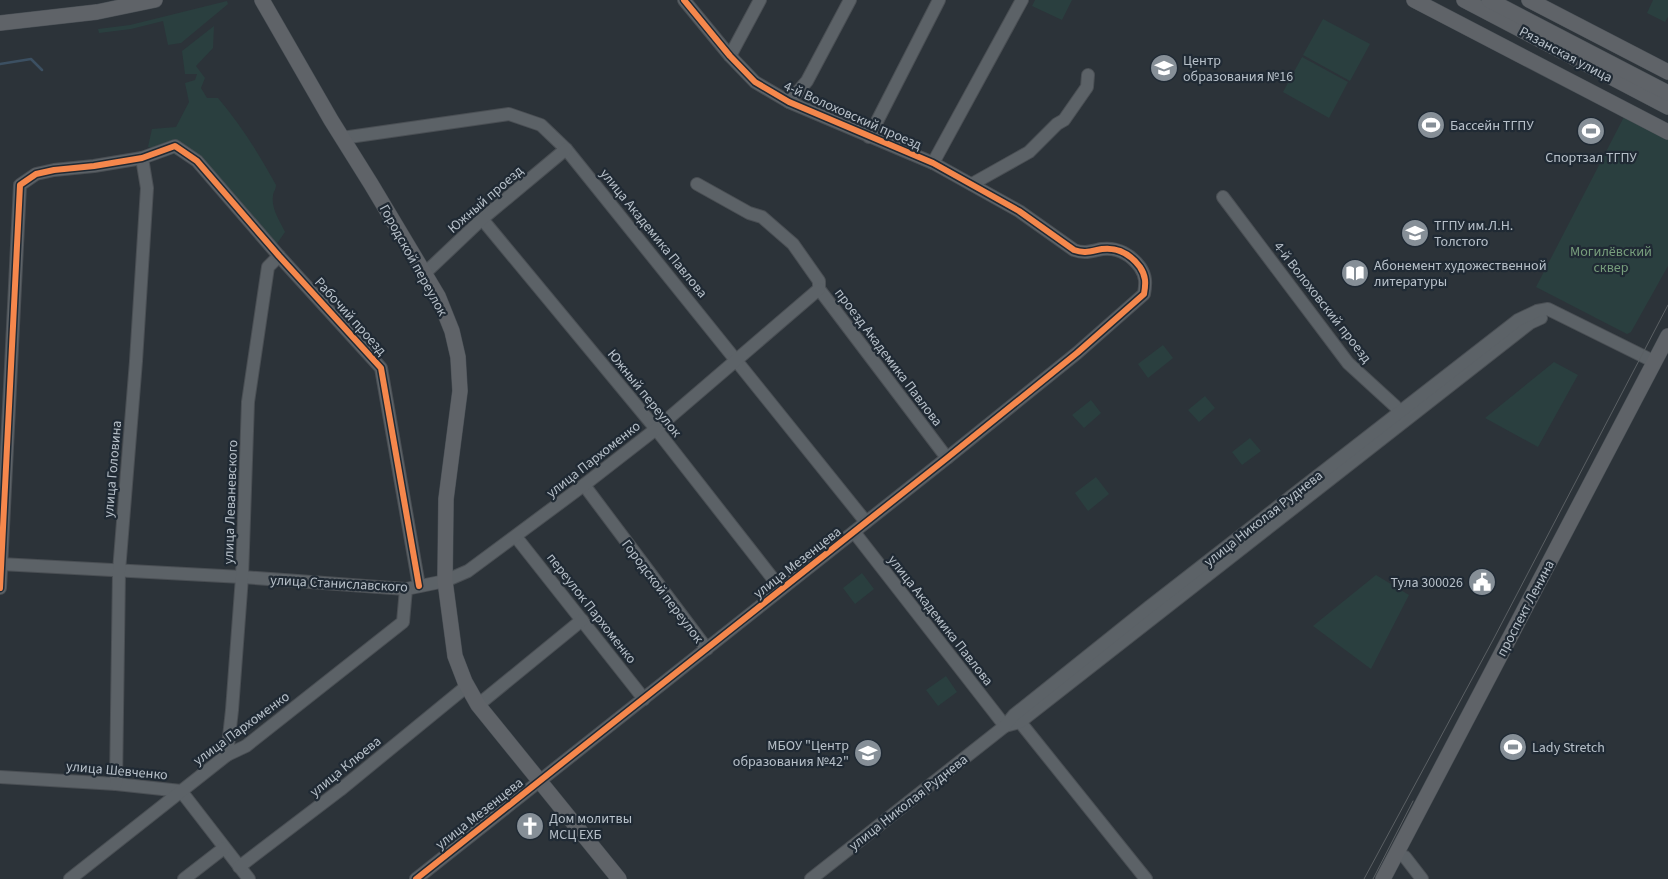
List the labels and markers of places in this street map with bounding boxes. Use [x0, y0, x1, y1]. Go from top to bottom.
place label: Центр образования №16 [1183, 51, 1293, 87]
school or university icon: Центр образования №16 [1149, 53, 1179, 83]
sports icon: Бассейн ТГПУ [1416, 110, 1446, 140]
place label: Бассейн ТГПУ [1450, 116, 1534, 136]
sports icon: Спортзал ТГПУ [1576, 116, 1606, 146]
place label: Спортзал ТГПУ [1545, 148, 1637, 168]
place label: ТГПУ им.Л.Н. Толстого [1434, 216, 1513, 252]
school or university icon: ТГПУ им.Л.Н. Толстого [1400, 218, 1430, 248]
place label: Абонемент художественной литературы [1374, 256, 1547, 292]
library icon: Абонемент художественной литературы [1340, 258, 1370, 288]
public building icon: Тула 300026 [1467, 567, 1497, 597]
place label: Тула 300026 [1390, 573, 1463, 593]
sports icon: Lady Stretch [1498, 732, 1528, 762]
place label: МБОУ "Центр образования №42" [733, 736, 849, 772]
school or university icon: МБОУ "Центр образования №42" [853, 738, 883, 768]
place label: Lady Stretch [1532, 738, 1605, 758]
place label: Дом молитвы МСЦ ЕХБ [549, 809, 632, 845]
church icon: Дом молитвы МСЦ ЕХБ [515, 811, 545, 841]

